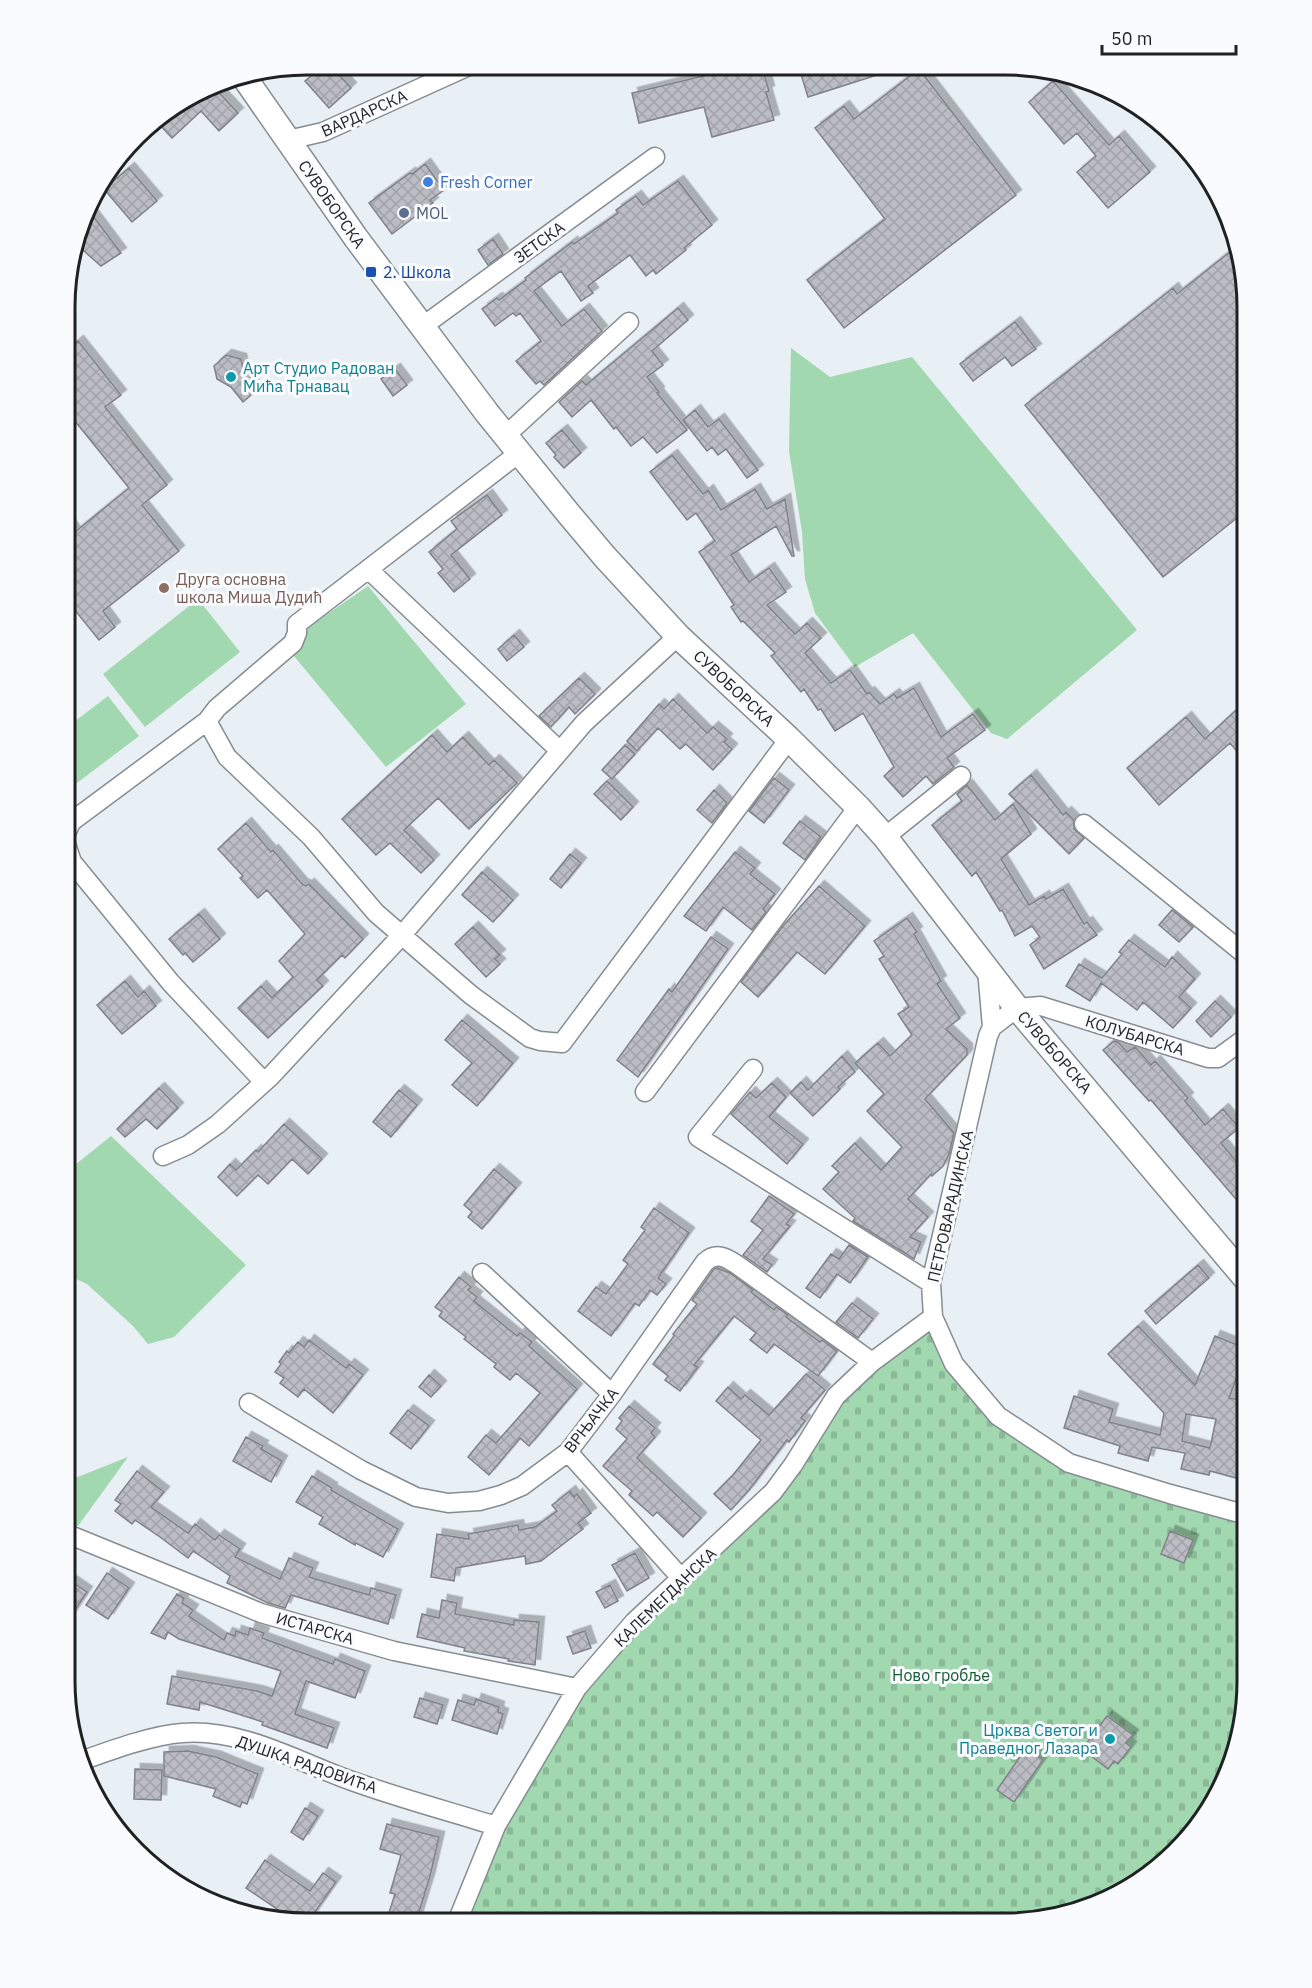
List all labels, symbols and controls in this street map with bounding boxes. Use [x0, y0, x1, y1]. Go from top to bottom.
scale bar [1102, 18, 1236, 56]
text: 50 m [1111, 27, 1153, 50]
street label: ВАРДАРСКА [318, 85, 410, 141]
street label: СУВОБОРСКА [294, 156, 370, 252]
place label: Fresh Corner [440, 172, 532, 192]
marker: Fresh Corner [421, 175, 435, 189]
place label: MOL [416, 203, 448, 223]
marker: MOL [397, 206, 411, 220]
street label: ЗЕТСКА [509, 217, 569, 267]
place label: 2. Школа [383, 262, 452, 282]
marker: 2. Школа [364, 265, 378, 279]
place label: Арт Студио Радован Мића Трнавац [243, 358, 394, 396]
marker: Арт Студио Радован Мића Трнавац [224, 370, 238, 384]
place label: Друга основна школа Миша Дудић [176, 569, 322, 607]
marker: Друга основна школа Миша Дудић [157, 581, 171, 595]
street label: СУВОБОРСКА [689, 645, 779, 731]
street label: СУВОБОРСКА [1014, 1006, 1096, 1098]
street label: КОЛУБАРСКА [1083, 1010, 1187, 1060]
street label: ПЕТРОВАРАДИНСКА [923, 1128, 977, 1284]
street label: ВРЊАЧКА [559, 1383, 623, 1457]
street label: КАЛЕМЕГДАНСКА [610, 1543, 720, 1651]
street label: ИСТАРСКА [274, 1607, 356, 1649]
park label: Ново гробље [892, 1665, 990, 1685]
place label: Црква Светог и Праведног Лазара [959, 1720, 1098, 1758]
street label: ДУШКА РАДОВИЋА [234, 1731, 380, 1797]
marker: Црква Светог и Праведног Лазара [1103, 1732, 1117, 1746]

